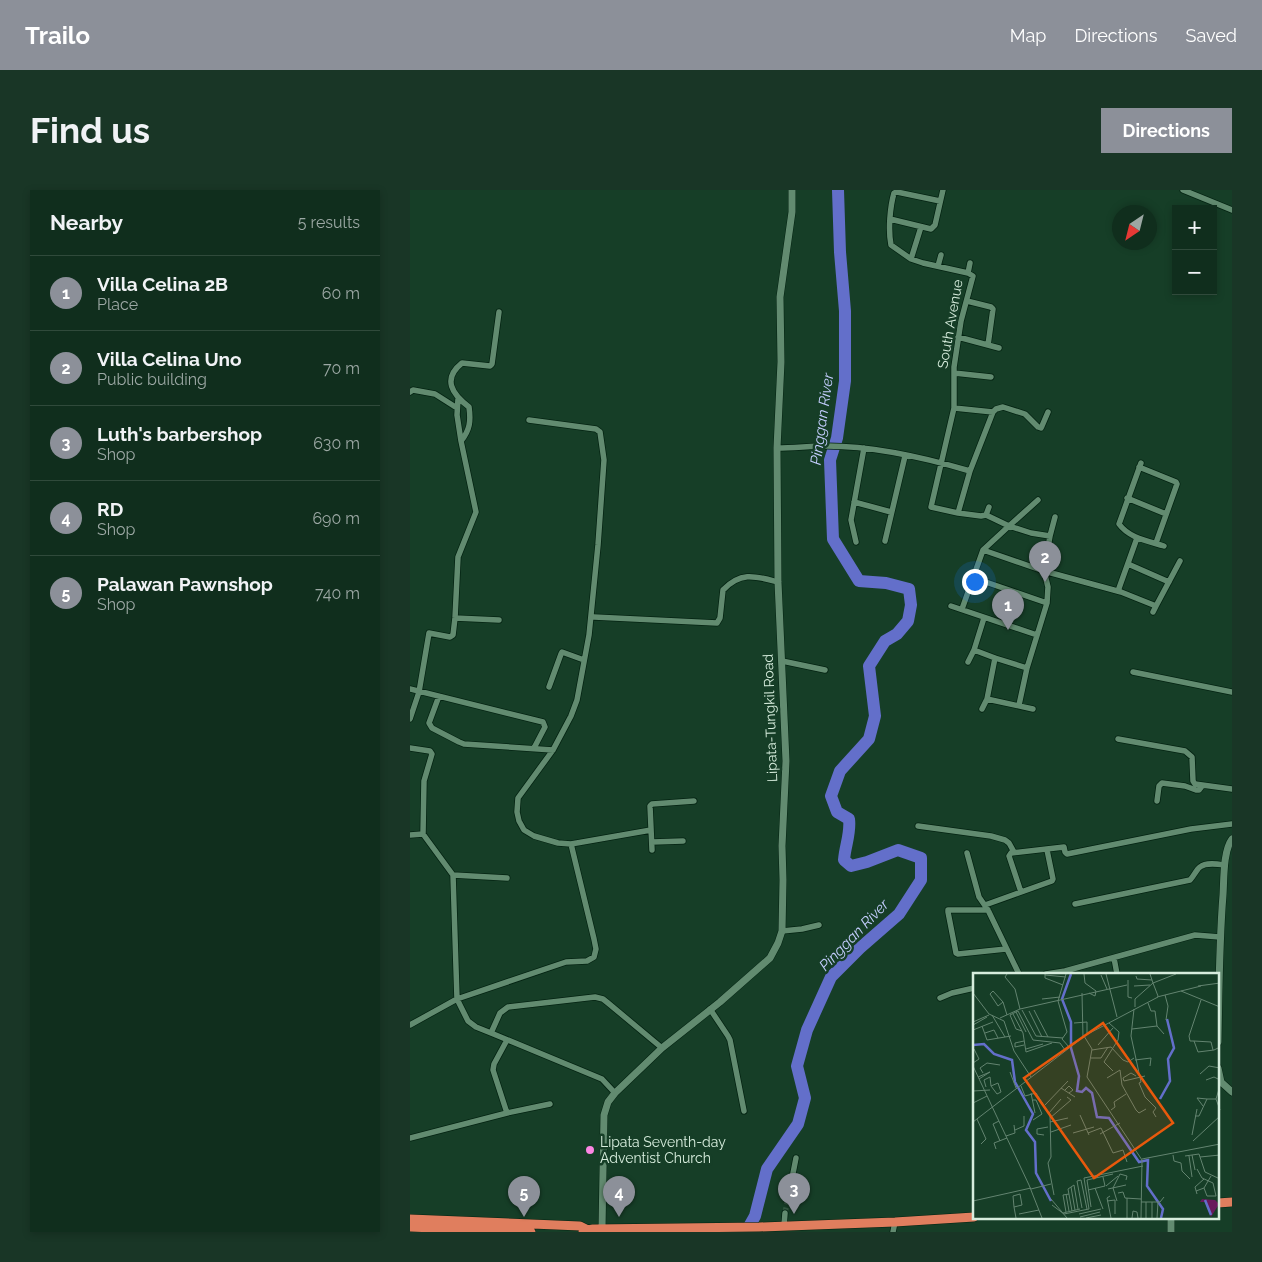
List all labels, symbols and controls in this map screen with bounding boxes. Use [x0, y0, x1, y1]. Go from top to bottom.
text: Trailo [25, 21, 90, 50]
text: Map [1010, 25, 1046, 46]
text: Directions [1074, 25, 1158, 46]
text: Saved [1186, 25, 1237, 46]
button: Directions [1101, 108, 1232, 153]
text: Find us [30, 110, 150, 151]
north arrow [1112, 205, 1157, 250]
map controls [1172, 205, 1217, 295]
button: + [1172, 205, 1217, 250]
text: Nearby [50, 210, 123, 235]
text: 5 results [298, 213, 360, 232]
button: − [1172, 250, 1217, 295]
text: Villa Celina 2B [97, 273, 228, 295]
street label: South Avenue [934, 278, 966, 370]
text: 1 [62, 284, 70, 303]
text: 60 m [322, 284, 360, 303]
text: Place [97, 295, 138, 314]
text: Villa Celina Uno [97, 348, 241, 370]
text: 2 [61, 359, 71, 378]
text: 70 m [323, 359, 360, 378]
text: Public building [97, 370, 207, 389]
water label: Pinggan River [807, 371, 837, 466]
text: Luth's barbershop [97, 423, 262, 445]
text: 3 [62, 434, 70, 453]
text: 630 m [313, 434, 360, 453]
text: Shop [97, 445, 135, 464]
text: RD [97, 498, 123, 520]
text: 4 [61, 509, 71, 528]
text: 690 m [312, 509, 360, 528]
text: Shop [97, 520, 135, 539]
pin: 2 [1029, 541, 1061, 582]
your location [962, 569, 988, 595]
text: Palawan Pawnshop [97, 573, 273, 595]
text: 5 [62, 584, 70, 603]
text: 740 m [315, 584, 360, 603]
pin: 1 [992, 589, 1024, 630]
text: Shop [97, 595, 135, 614]
street label: Lipata-Tungkil Road [760, 654, 780, 782]
water label: Pinggan River [815, 895, 893, 974]
inset map [973, 973, 1220, 1220]
place label: Lipata Seventh-day Adventist Church [600, 1134, 726, 1166]
marker: Lipata Seventh-day Adventist Church [584, 1144, 596, 1156]
pin: 3 [778, 1173, 810, 1214]
pin: 5 [508, 1176, 540, 1217]
pin: 4 [603, 1176, 635, 1217]

